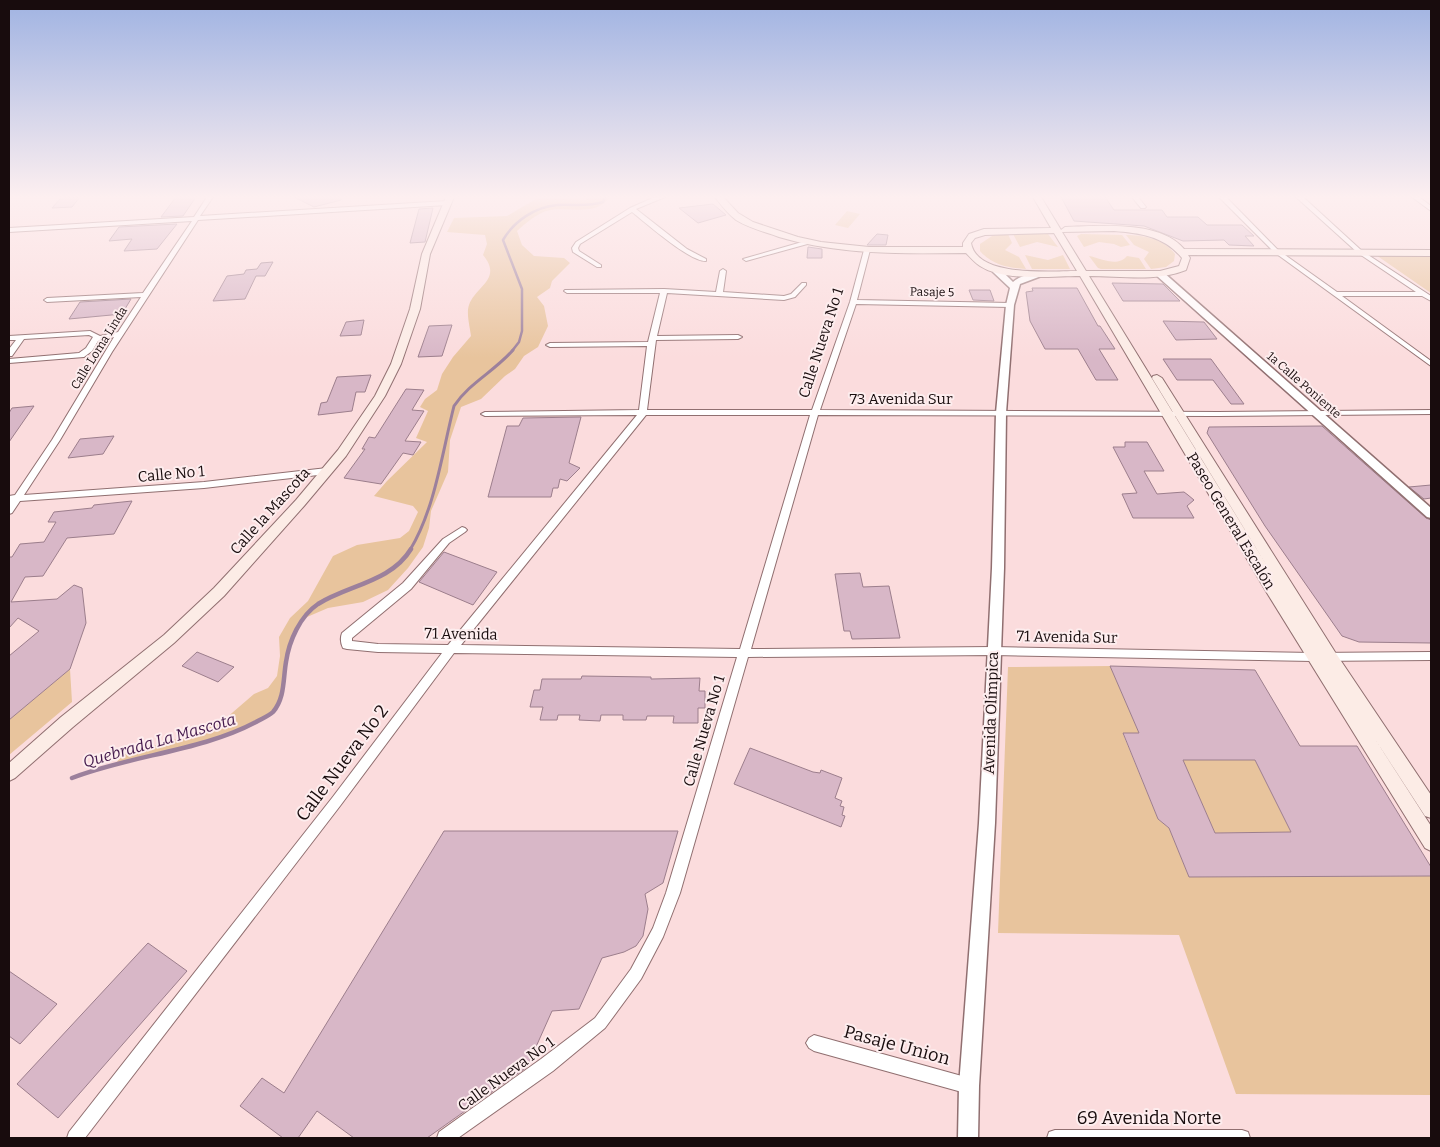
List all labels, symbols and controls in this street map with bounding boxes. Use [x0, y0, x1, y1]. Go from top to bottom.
street label: Pasaje 5 [910, 285, 954, 299]
street label: Calle Nueva No 1 [795, 286, 847, 400]
street label: Calle Loma Linda [68, 304, 130, 392]
street label: 1a Calle Poniente [1264, 349, 1344, 421]
street label: 73 Avenida Sur [849, 390, 953, 408]
street label: Paseo General Escalón [1183, 449, 1279, 593]
street label: Calle No 1 [137, 462, 205, 486]
street label: Calle la Mascota [226, 464, 314, 558]
street label: 71 Avenida [424, 624, 498, 644]
street label: 71 Avenida Sur [1016, 627, 1118, 647]
street label: Avenida Olímpica [980, 651, 1002, 775]
street label: Calle Nueva No 1 [680, 673, 728, 789]
street label: Calle Nueva No 2 [291, 700, 393, 826]
water label: Quebrada La Mascota [81, 710, 238, 771]
street label: Pasaje Union [842, 1020, 953, 1070]
street label: Calle Nueva No 1 [454, 1033, 558, 1115]
street label: 69 Avenida Norte [1077, 1107, 1221, 1129]

